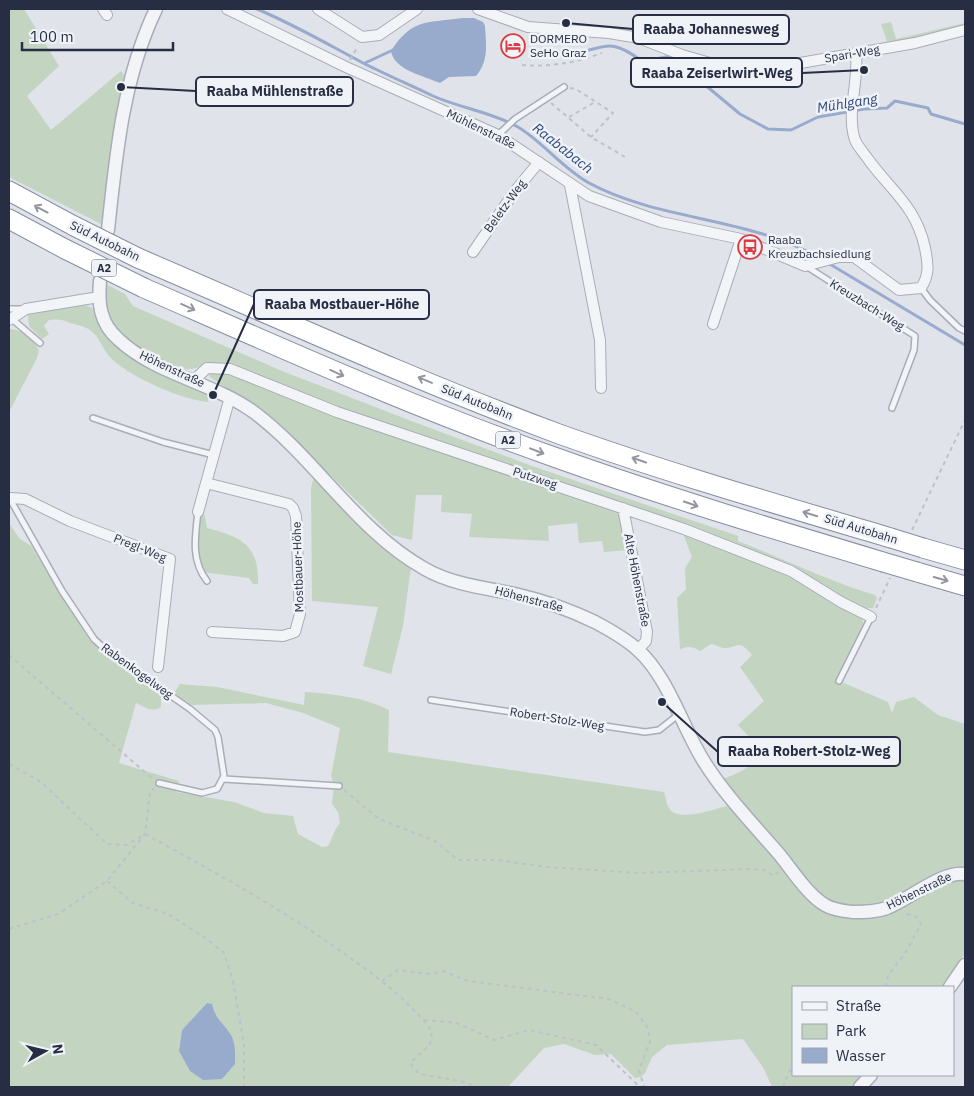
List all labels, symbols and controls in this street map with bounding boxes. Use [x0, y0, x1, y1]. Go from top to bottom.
callout: Raaba Johannesweg [633, 15, 789, 44]
scale bar [22, 20, 174, 52]
text: Raaba Johannesweg [643, 20, 779, 38]
text: 100 m [30, 27, 74, 46]
place label: DORMERO SeHo Graz [530, 31, 587, 60]
hotel icon: DORMERO SeHo Graz [500, 33, 526, 59]
street label: Spari-Weg [823, 41, 881, 66]
callout: Raaba Zeiserlwirt-Weg [631, 58, 802, 87]
text: Raaba Zeiserlwirt-Weg [641, 64, 793, 82]
callout: Raaba Mühlenstraße [196, 77, 353, 106]
text: Raaba Mühlenstraße [207, 82, 344, 100]
water label: Mühlgang [816, 89, 879, 117]
street label: Mühlenstraße [444, 105, 519, 152]
water label: Raababach [529, 119, 597, 177]
street label: Beletz-Weg [480, 176, 529, 235]
one-way arrow [34, 204, 49, 214]
street label: Süd Autobahn [68, 217, 143, 264]
place label: Raaba Kreuzbachsiedlung [768, 232, 871, 261]
bus stop icon: Raaba Kreuzbachsiedlung [737, 234, 763, 260]
road number: A2 [92, 260, 116, 276]
street label: Kreuzbach-Weg [827, 276, 908, 334]
callout: Raaba Mostbauer-Höhe [254, 290, 429, 319]
text: Raaba Mostbauer-Höhe [265, 295, 420, 313]
one-way arrow [180, 303, 195, 313]
street label: Höhenstraße [137, 347, 208, 390]
one-way arrow [329, 368, 344, 378]
one-way arrow [418, 375, 433, 385]
street label: Süd Autobahn [439, 380, 515, 423]
road number: A2 [496, 432, 520, 448]
one-way arrow [529, 447, 544, 456]
one-way arrow [631, 455, 647, 465]
street label: Putzweg [511, 463, 560, 492]
one-way arrow [683, 500, 698, 509]
one-way arrow [803, 509, 819, 519]
street label: Süd Autobahn [823, 510, 900, 547]
street label: Mostbauer-Höhe [288, 521, 307, 613]
street label: Pregl-Weg [112, 530, 169, 565]
street label: Alte Höhenstraße [621, 532, 654, 628]
one-way arrow [933, 575, 949, 585]
street label: Höhenstraße [493, 582, 565, 615]
street label: Rabenkogelweg [98, 639, 177, 702]
street label: Robert-Stolz-Weg [509, 704, 606, 733]
callout: Raaba Robert-Stolz-Weg [718, 737, 900, 766]
text: Raaba Robert-Stolz-Weg [728, 742, 890, 760]
street label: Höhenstraße [884, 868, 954, 913]
legend [792, 986, 954, 1076]
text: Straße [836, 996, 881, 1015]
text: Park [836, 1021, 866, 1040]
north arrow [20, 1026, 70, 1076]
text: N [48, 1043, 67, 1055]
text: Wasser [836, 1046, 886, 1065]

